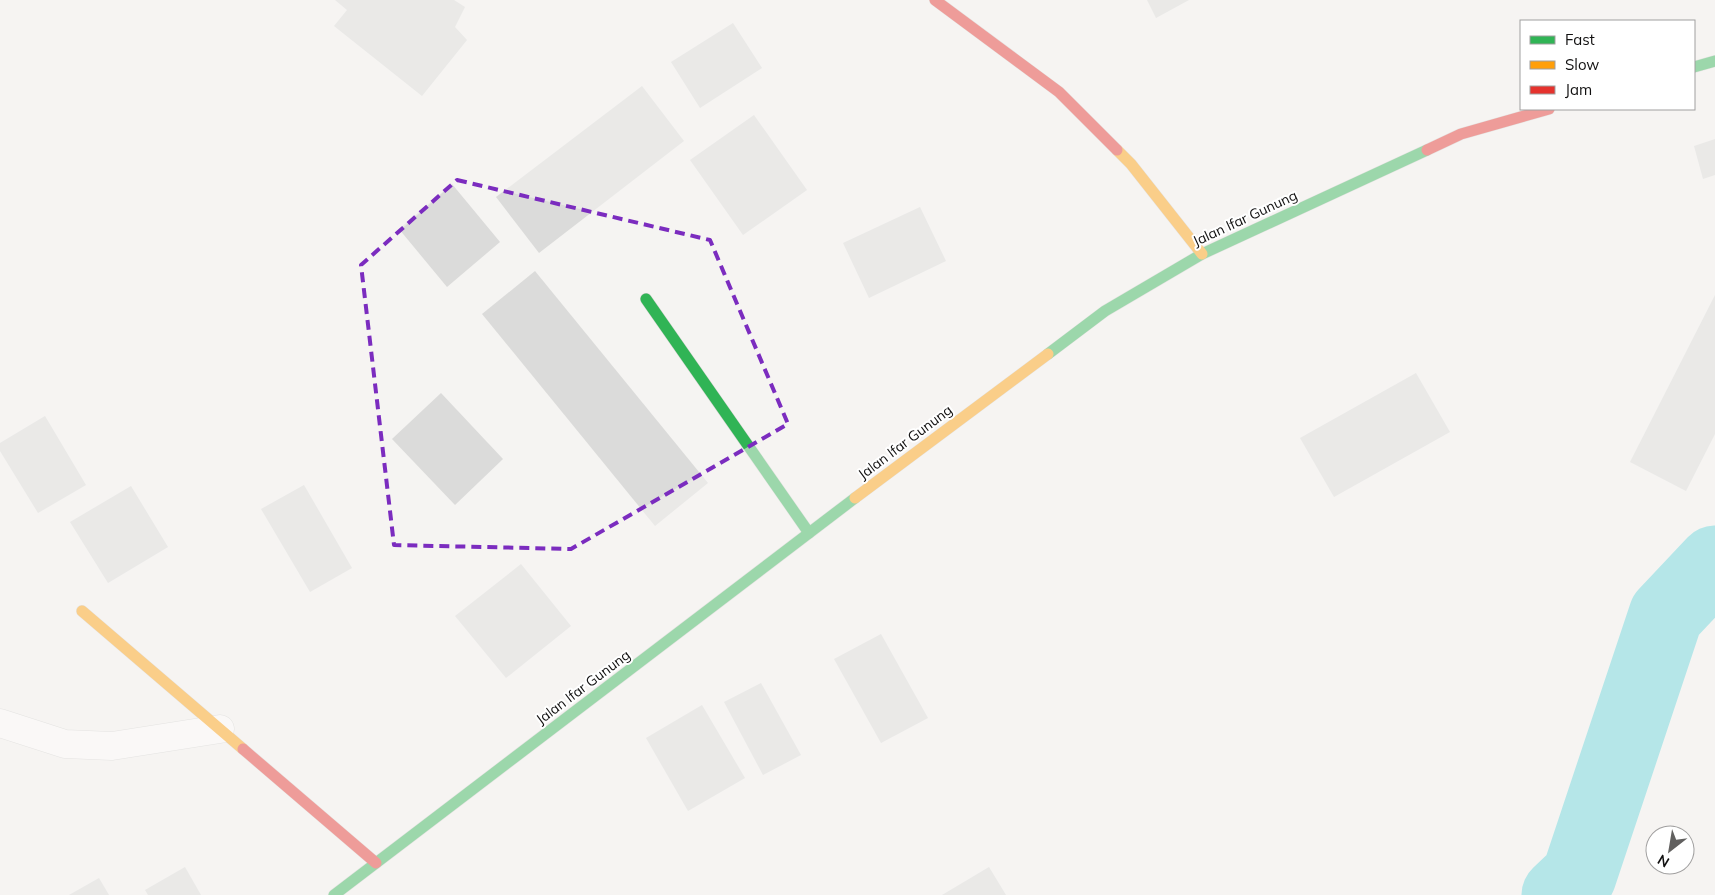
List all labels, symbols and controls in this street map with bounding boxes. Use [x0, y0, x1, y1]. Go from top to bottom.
legend [1520, 20, 1695, 110]
text: Fast [1565, 30, 1595, 49]
text: Slow [1565, 55, 1599, 74]
text: Jam [1565, 80, 1592, 99]
street label: Jalan Ifar Gunung [1190, 186, 1300, 250]
street label: Jalan Ifar Gunung [854, 401, 956, 483]
street label: Jalan Ifar Gunung [532, 646, 634, 728]
north arrow [1645, 825, 1695, 875]
text: N [1654, 851, 1672, 872]

